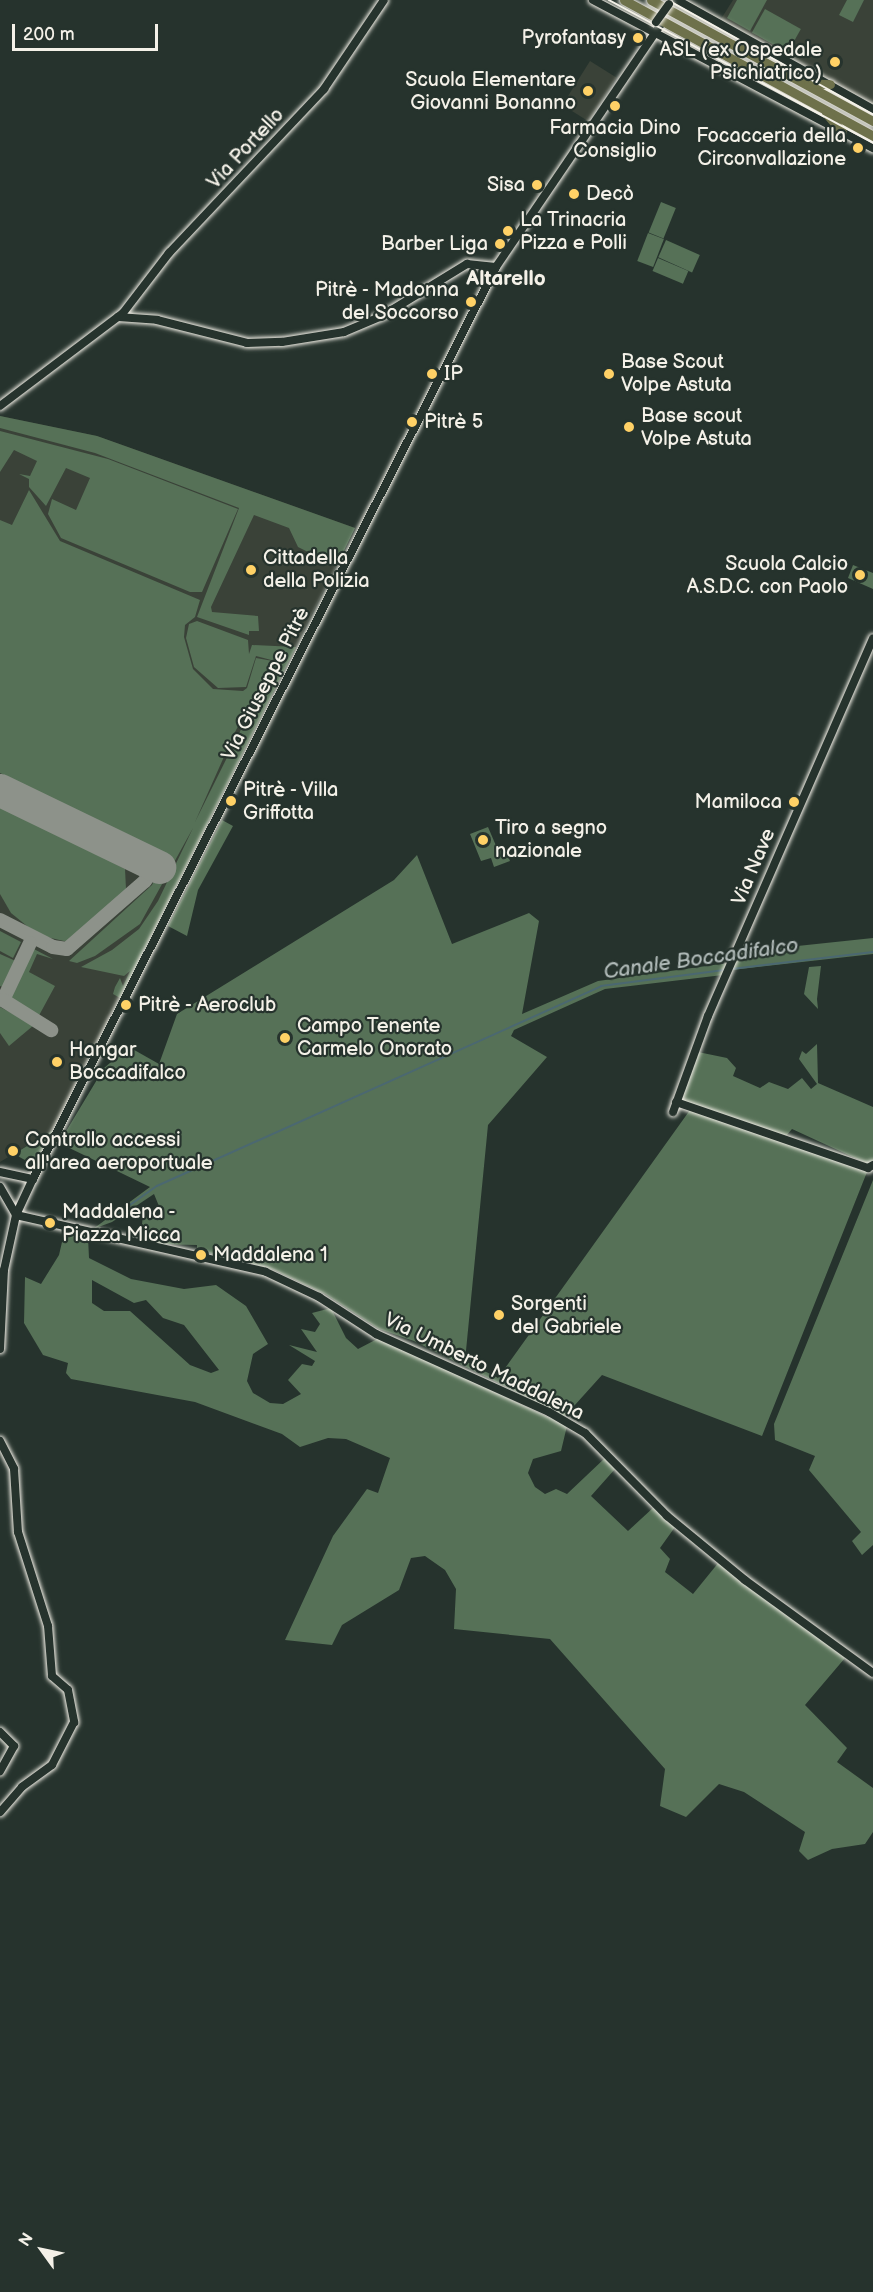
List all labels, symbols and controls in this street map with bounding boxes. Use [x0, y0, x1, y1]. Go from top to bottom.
scale bar [15, 12, 160, 50]
text: 200 m [23, 24, 75, 45]
place label: Pyrofantasy [522, 26, 626, 50]
marker: Pyrofantasy [631, 31, 645, 45]
place label: ASL (ex Ospedale Psichiatrico) [660, 39, 822, 86]
marker: ASL (ex Ospedale Psichiatrico) [826, 53, 844, 71]
place label: Scuola Elementare Giovanni Bonanno [405, 68, 576, 115]
marker: Scuola Elementare Giovanni Bonanno [581, 84, 595, 98]
marker: Farmacia Dino Consiglio [608, 99, 622, 113]
street label: Via Portello [202, 104, 290, 194]
place label: Farmacia Dino Consiglio [549, 116, 681, 163]
place label: Focacceria della Circonvallazione [696, 124, 846, 171]
marker: Focacceria della Circonvallazione [851, 141, 865, 155]
place label: Sisa [487, 173, 525, 197]
marker: Sisa [530, 178, 544, 192]
place label: Decò [586, 182, 634, 206]
marker: Decò [567, 187, 581, 201]
place label: La Trinacria Pizza e Polli [520, 208, 627, 255]
marker: La Trinacria Pizza e Polli [501, 224, 515, 238]
place label: Barber Liga [381, 232, 488, 256]
marker: Barber Liga [493, 237, 507, 251]
district label: Altarello [466, 266, 546, 292]
place label: Pitrè - Madonna del Soccorso [313, 278, 459, 325]
marker: Pitrè - Madonna del Soccorso [464, 295, 478, 309]
place label: Base Scout Volpe Astuta [621, 350, 732, 397]
place label: IP [444, 362, 463, 386]
marker: IP [425, 367, 439, 381]
marker: Base Scout Volpe Astuta [602, 367, 616, 381]
place label: Base scout Volpe Astuta [641, 404, 752, 451]
place label: Pitrè 5 [424, 410, 483, 434]
marker: Pitrè 5 [405, 415, 419, 429]
marker: Base scout Volpe Astuta [622, 420, 636, 434]
place label: Cittadella della Polizia [263, 546, 370, 593]
place label: Scuola Calcio A.S.D.C. con Paolo [687, 552, 848, 599]
marker: Cittadella della Polizia [244, 563, 258, 577]
marker: Scuola Calcio A.S.D.C. con Paolo [853, 568, 867, 582]
street label: Via Giuseppe Pitrè [217, 603, 315, 765]
place label: Pitrè - Villa Griffotta [243, 778, 341, 825]
place label: Mamiloca [695, 790, 782, 814]
marker: Pitrè - Villa Griffotta [224, 794, 238, 808]
marker: Mamiloca [787, 795, 801, 809]
place label: Tiro a segno nazionale [495, 816, 607, 863]
street label: Via Nave [727, 825, 781, 909]
marker: Tiro a segno nazionale [476, 833, 490, 847]
water label: Canale Boccadifalco [602, 933, 800, 985]
place label: Pitrè - Aeroclub [138, 993, 278, 1017]
marker: Pitrè - Aeroclub [119, 998, 133, 1012]
place label: Campo Tenente Carmelo Onorato [297, 1014, 452, 1061]
marker: Campo Tenente Carmelo Onorato [278, 1031, 292, 1045]
place label: Hangar Boccadifalco [69, 1038, 186, 1085]
marker: Hangar Boccadifalco [50, 1055, 64, 1069]
place label: Controllo accessi all'area aeroportuale [25, 1128, 213, 1175]
marker: Controllo accessi all'area aeroportuale [6, 1144, 20, 1158]
place label: Maddalena - Piazza Micca [62, 1200, 181, 1247]
marker: Maddalena - Piazza Micca [43, 1216, 57, 1230]
place label: Maddalena 1 [213, 1243, 328, 1267]
marker: Maddalena 1 [194, 1248, 208, 1262]
place label: Sorgenti del Gabriele [511, 1292, 622, 1339]
street label: Via Umberto Maddalena [380, 1308, 588, 1426]
marker: Sorgenti del Gabriele [492, 1308, 506, 1322]
north arrow [12, 2220, 72, 2280]
text: N [15, 2230, 38, 2250]

